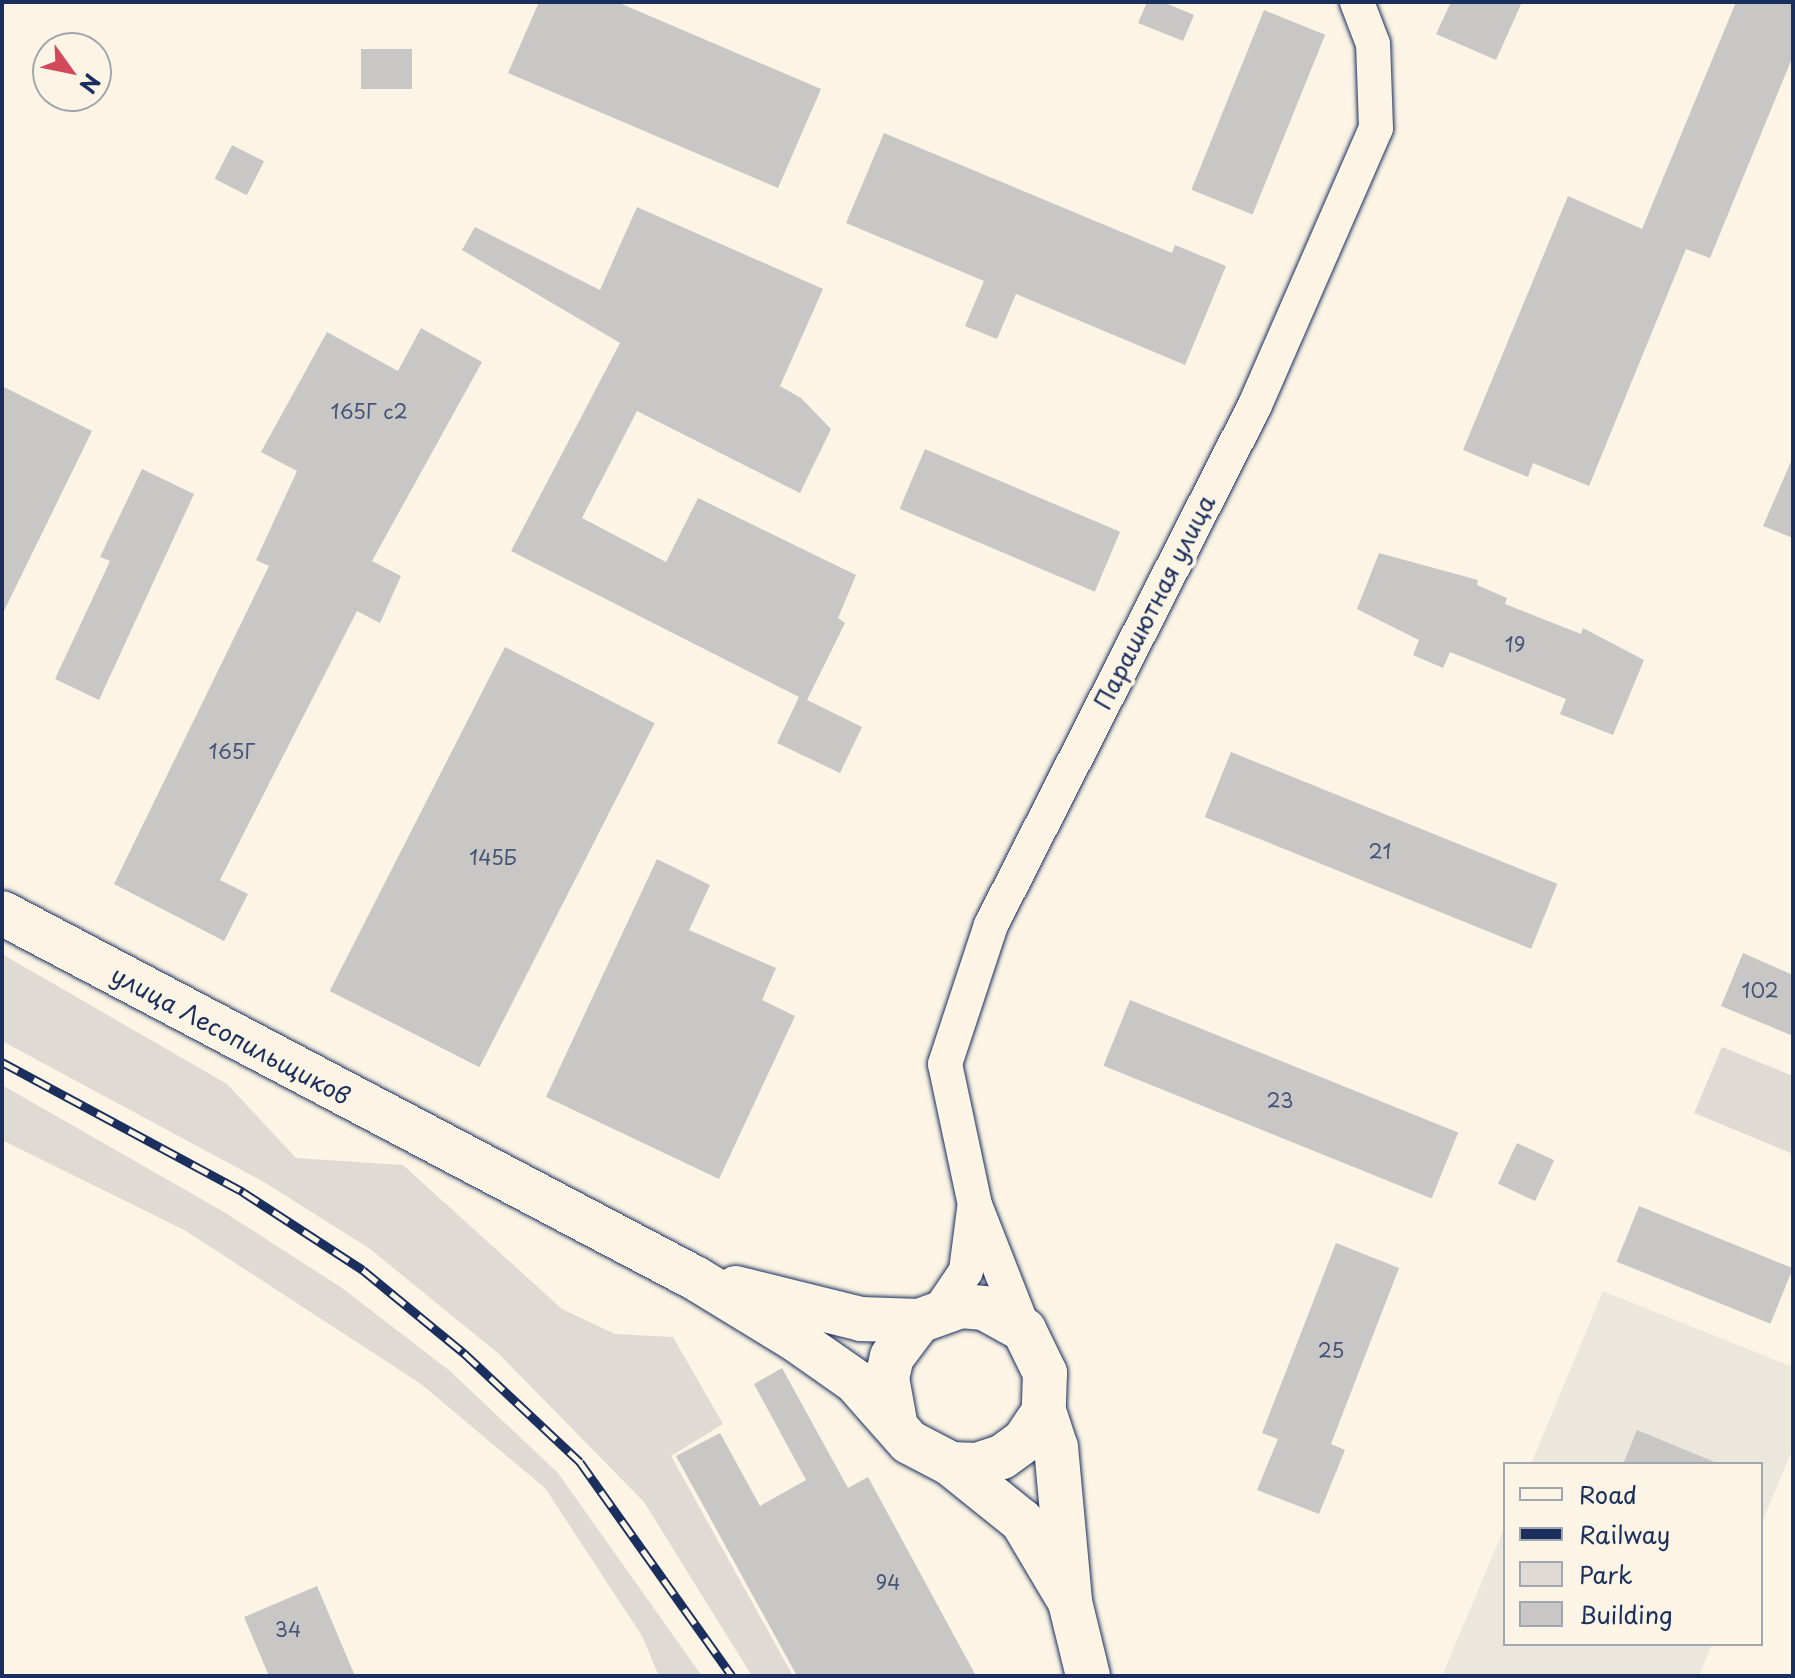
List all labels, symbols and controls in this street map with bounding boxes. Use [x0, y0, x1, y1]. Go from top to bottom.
north arrow [32, 32, 112, 112]
text: N [72, 68, 109, 101]
house number: 165Г с2 [330, 399, 408, 423]
street label: Парашютная улица [1087, 489, 1221, 715]
house number: 19 [1505, 632, 1525, 656]
house number: 165Г [209, 739, 255, 763]
house number: 21 [1368, 839, 1392, 863]
house number: 145Б [469, 845, 517, 869]
street label: улица Лесопильщиков [106, 959, 356, 1111]
house number: 102 [1741, 978, 1779, 1002]
house number: 23 [1266, 1088, 1294, 1112]
house number: 25 [1318, 1338, 1344, 1362]
legend [1503, 1462, 1763, 1646]
text: Road [1579, 1476, 1637, 1512]
text: Railway [1579, 1516, 1670, 1552]
text: Park [1579, 1556, 1633, 1592]
house number: 94 [876, 1570, 900, 1594]
text: Building [1579, 1596, 1673, 1632]
house number: 34 [275, 1617, 301, 1641]

